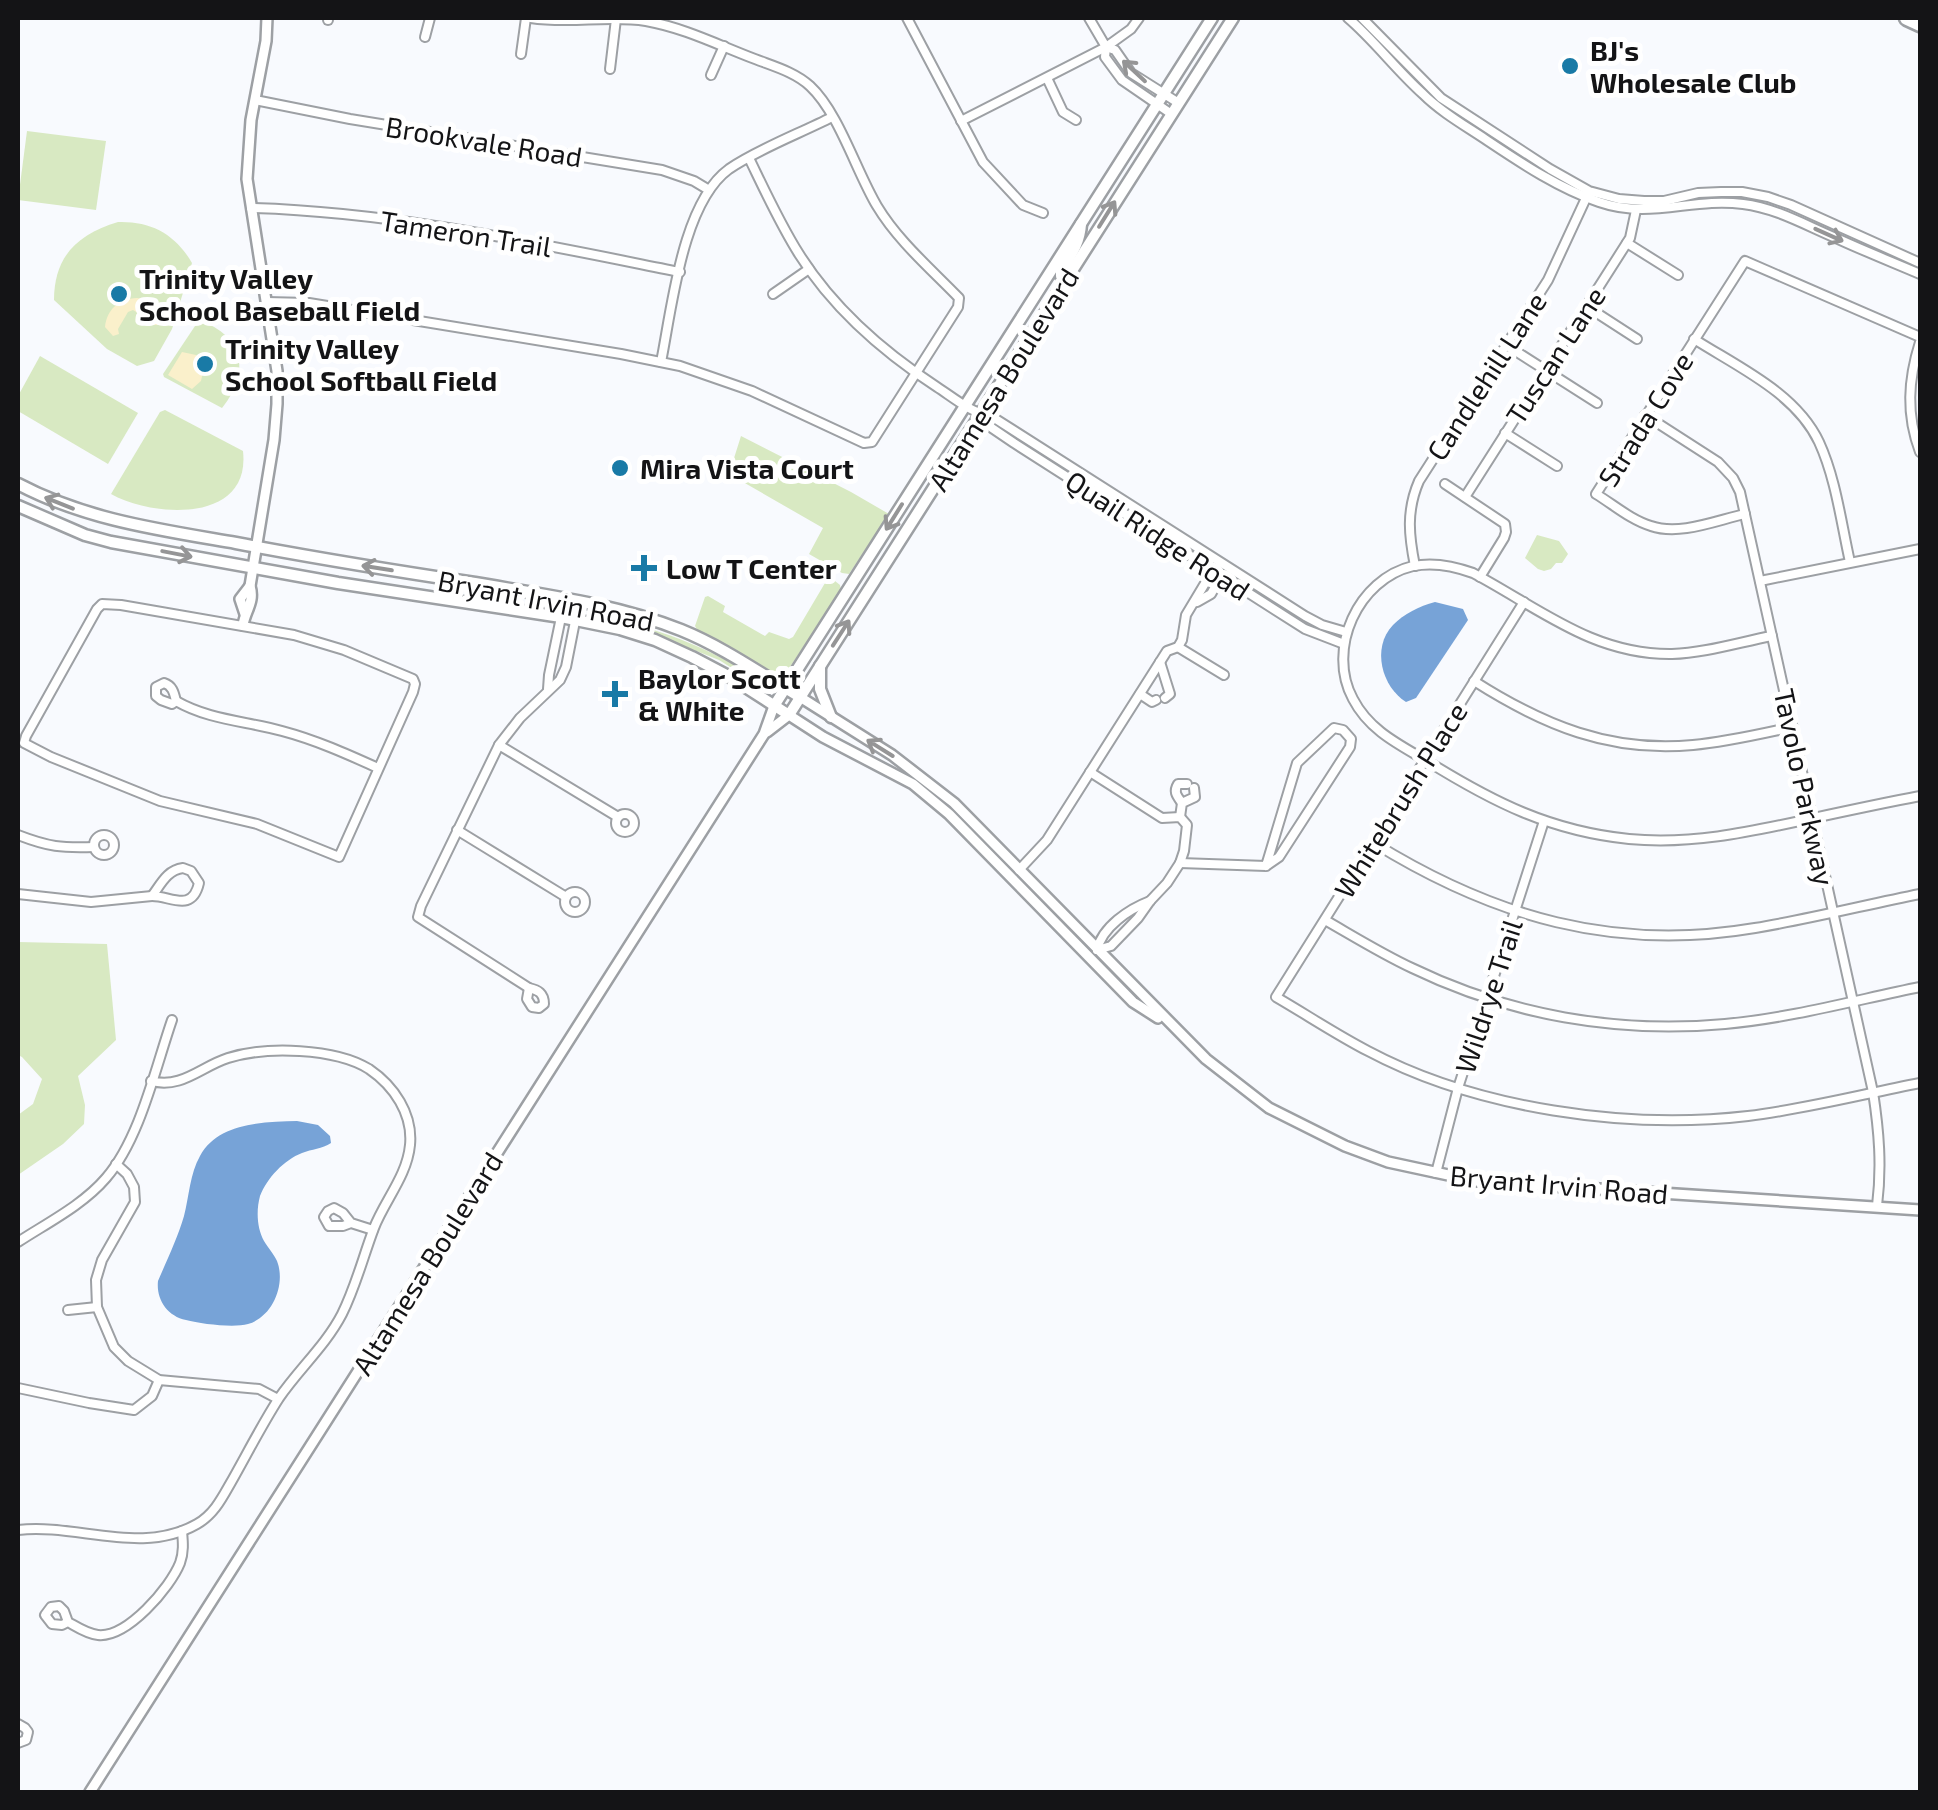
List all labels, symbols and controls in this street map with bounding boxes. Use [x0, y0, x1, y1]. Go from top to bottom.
place label: BJ's Wholesale Club [1590, 33, 1796, 99]
marker: BJ's Wholesale Club [1559, 55, 1581, 77]
one-way arrow [1122, 59, 1146, 83]
street label: Brookvale Road [383, 109, 585, 173]
one-way arrow [1097, 200, 1117, 228]
street label: Tameron Trail [378, 203, 555, 263]
one-way arrow [1813, 227, 1843, 246]
place label: Trinity Valley School Baseball Field [139, 261, 420, 327]
street label: Altamesa Boulevard [921, 261, 1085, 497]
street label: Tuscan Lane [1498, 280, 1612, 430]
marker: Trinity Valley School Baseball Field [108, 283, 130, 305]
street label: Candlehill Lane [1419, 286, 1553, 466]
place label: Trinity Valley School Softball Field [225, 331, 497, 397]
street label: Strada Cove [1590, 346, 1700, 492]
marker: Trinity Valley School Softball Field [194, 353, 216, 375]
place label: Mira Vista Court [640, 451, 854, 485]
marker: Mira Vista Court [609, 457, 631, 479]
street label: Quail Ridge Road [1060, 463, 1256, 607]
one-way arrow [44, 492, 75, 510]
one-way arrow [884, 502, 905, 531]
one-way arrow [160, 545, 193, 564]
place label: Low T Center [666, 551, 837, 585]
marker: Low T Center [631, 555, 657, 581]
one-way arrow [361, 558, 394, 576]
street label: Bryant Irvin Road [435, 562, 657, 638]
one-way arrow [831, 620, 852, 648]
place label: Baylor Scott & White [638, 661, 801, 727]
marker: Baylor Scott & White [602, 681, 628, 707]
street label: Tavolo Parkway [1768, 685, 1843, 889]
street label: Whitebrush Place [1326, 696, 1474, 904]
one-way arrow [866, 738, 895, 758]
street label: Wildrye Trail [1447, 914, 1529, 1077]
street label: Altamesa Boulevard [345, 1145, 509, 1381]
street label: Bryant Irvin Road [1448, 1158, 1670, 1210]

